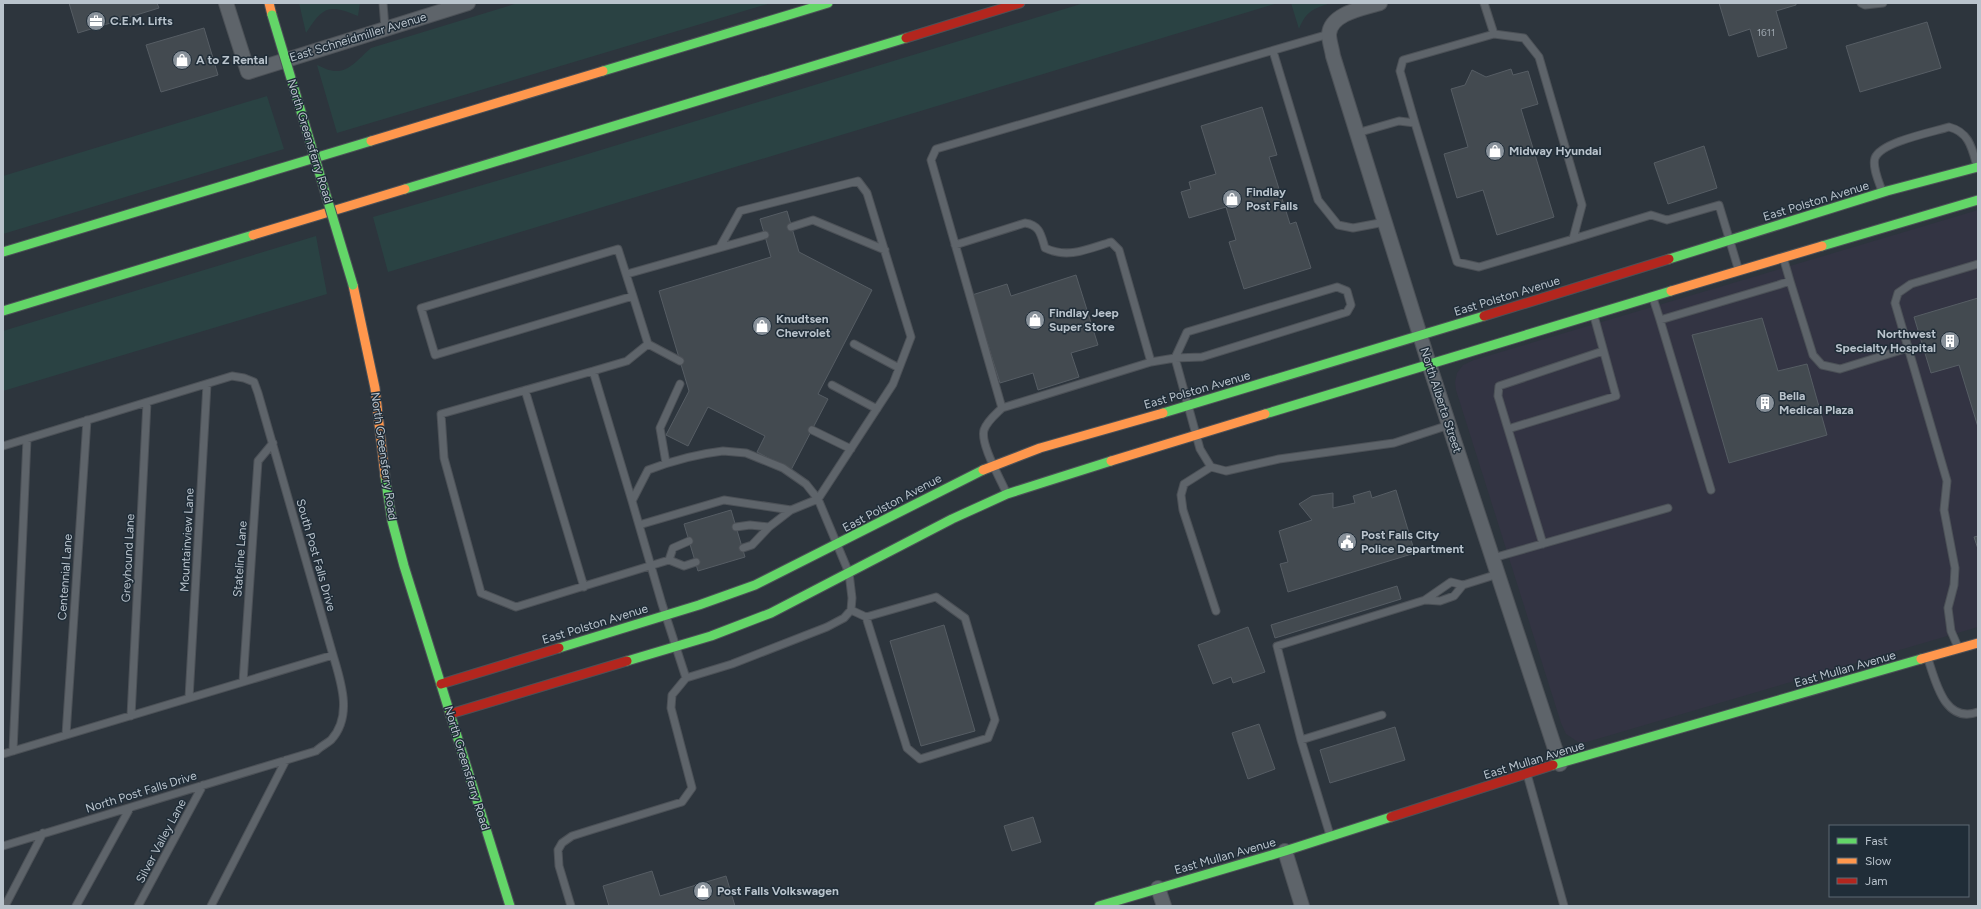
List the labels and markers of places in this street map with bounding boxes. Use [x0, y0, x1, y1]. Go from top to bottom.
office icon: C.E.M. Lifts [85, 10, 107, 32]
place label: C.E.M. Lifts [110, 14, 173, 28]
shop icon: A to Z Rental [171, 49, 193, 71]
place label: A to Z Rental [196, 53, 268, 67]
shop icon: Midway Hyundai [1484, 140, 1506, 162]
place label: Midway Hyundai [1509, 144, 1602, 158]
place label: Findlay Post Falls [1246, 185, 1298, 213]
shop icon: Findlay Post Falls [1221, 188, 1243, 210]
place label: Findlay Jeep Super Store [1049, 306, 1119, 334]
shop icon: Findlay Jeep Super Store [1024, 309, 1046, 331]
place label: Knudtsen Chevrolet [776, 312, 831, 340]
shop icon: Knudtsen Chevrolet [751, 315, 773, 337]
place label: Northwest Specialty Hospital [1835, 327, 1936, 355]
building icon: Northwest Specialty Hospital [1939, 330, 1961, 352]
place label: Bella Medical Plaza [1779, 389, 1854, 417]
building icon: Bella Medical Plaza [1754, 392, 1776, 414]
place label: Post Falls City Police Department [1361, 528, 1464, 556]
public building icon: Post Falls City Police Department [1336, 531, 1358, 553]
shop icon: Post Falls Volkswagen [692, 880, 714, 902]
place label: Post Falls Volkswagen [717, 884, 839, 898]

